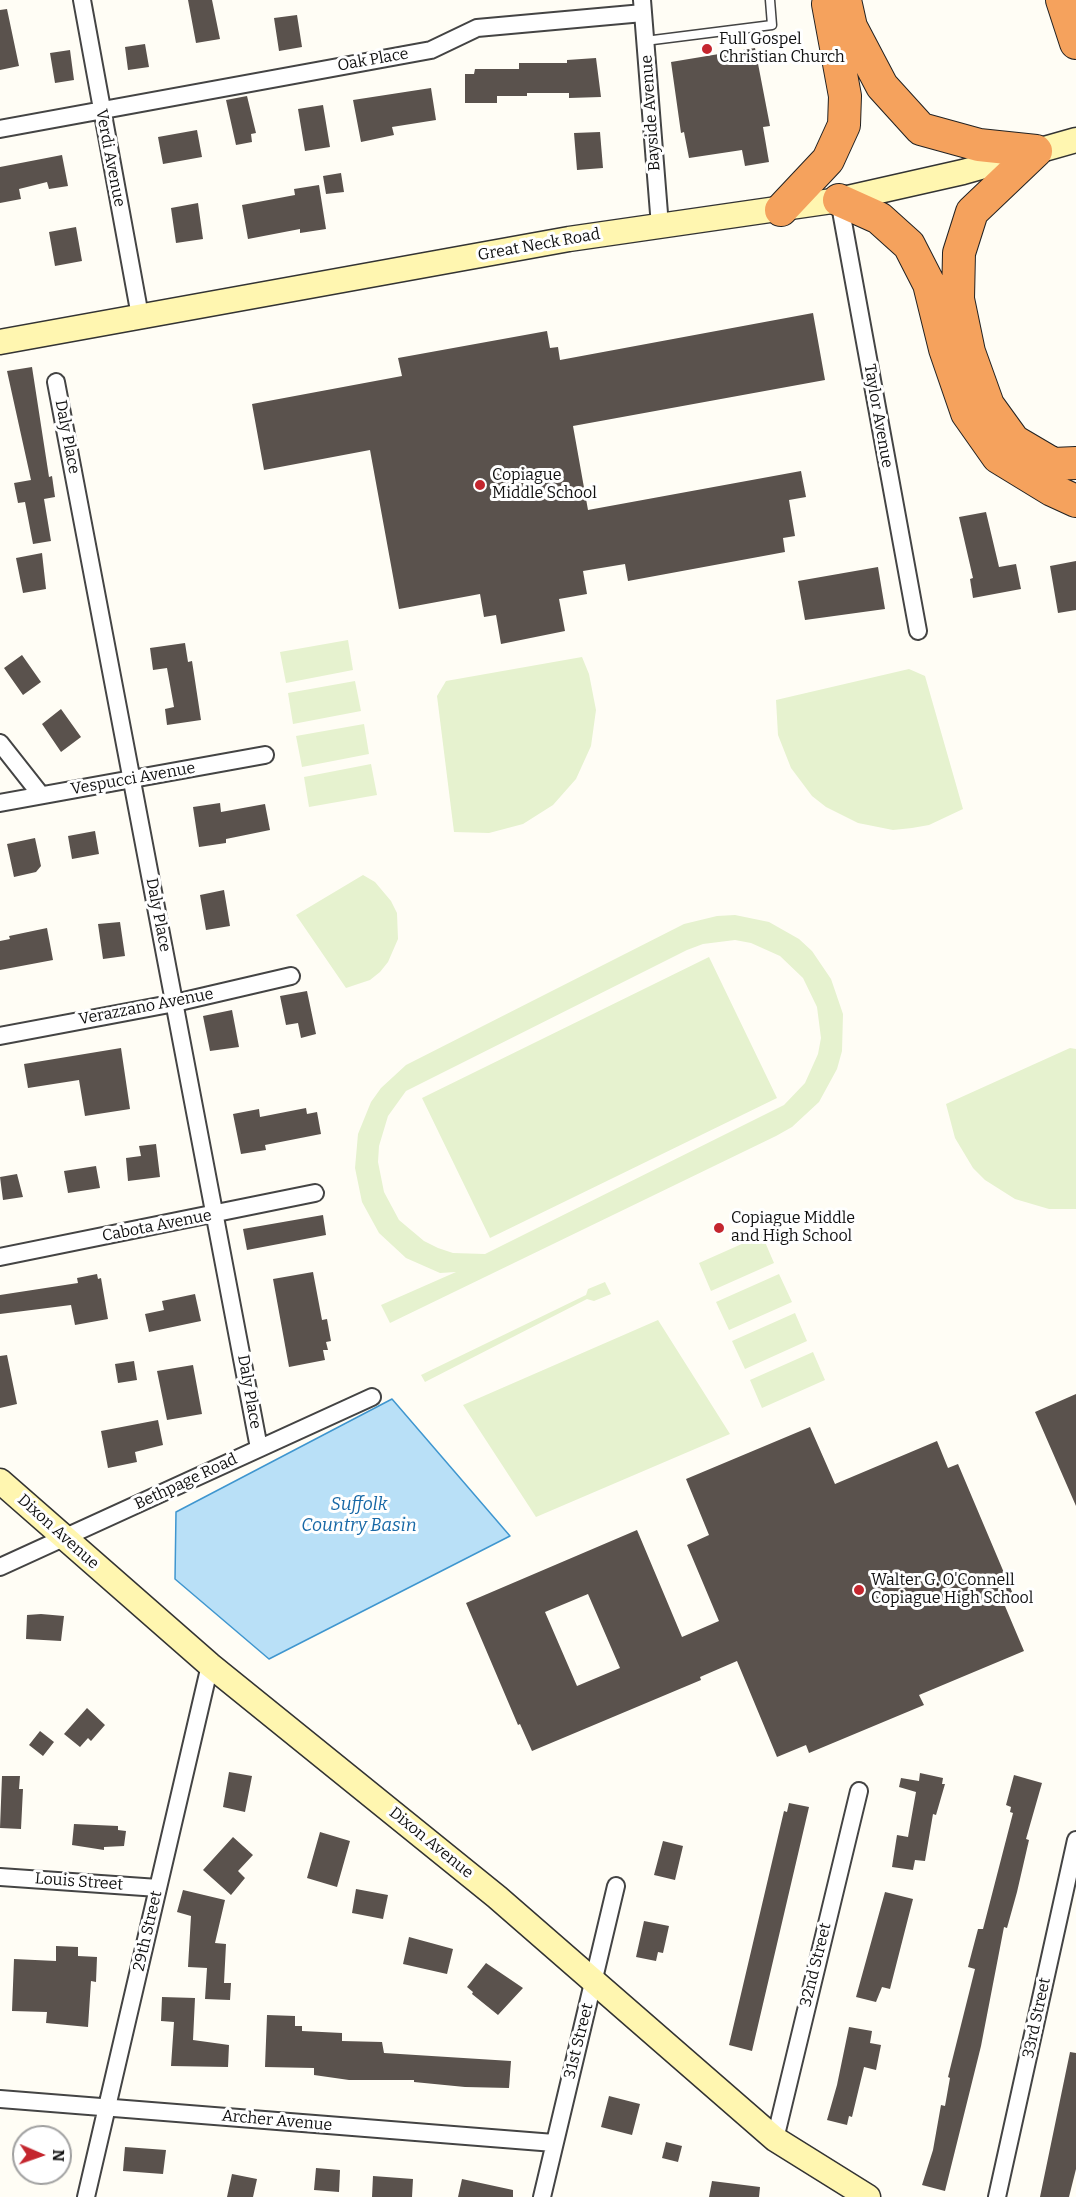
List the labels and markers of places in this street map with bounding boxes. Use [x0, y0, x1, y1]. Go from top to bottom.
place label: Full Gospel Christian Church [719, 30, 845, 68]
marker: Full Gospel Christian Church [700, 42, 714, 56]
place label: Copiague Middle School [492, 466, 597, 504]
marker: Copiague Middle School [473, 478, 487, 492]
place label: Copiague Middle and High School [731, 1209, 855, 1247]
marker: Copiague Middle and High School [712, 1221, 726, 1235]
place label: Walter G. O'Connell Copiague High School [871, 1571, 1033, 1609]
marker: Walter G. O'Connell Copiague High School [852, 1583, 866, 1597]

